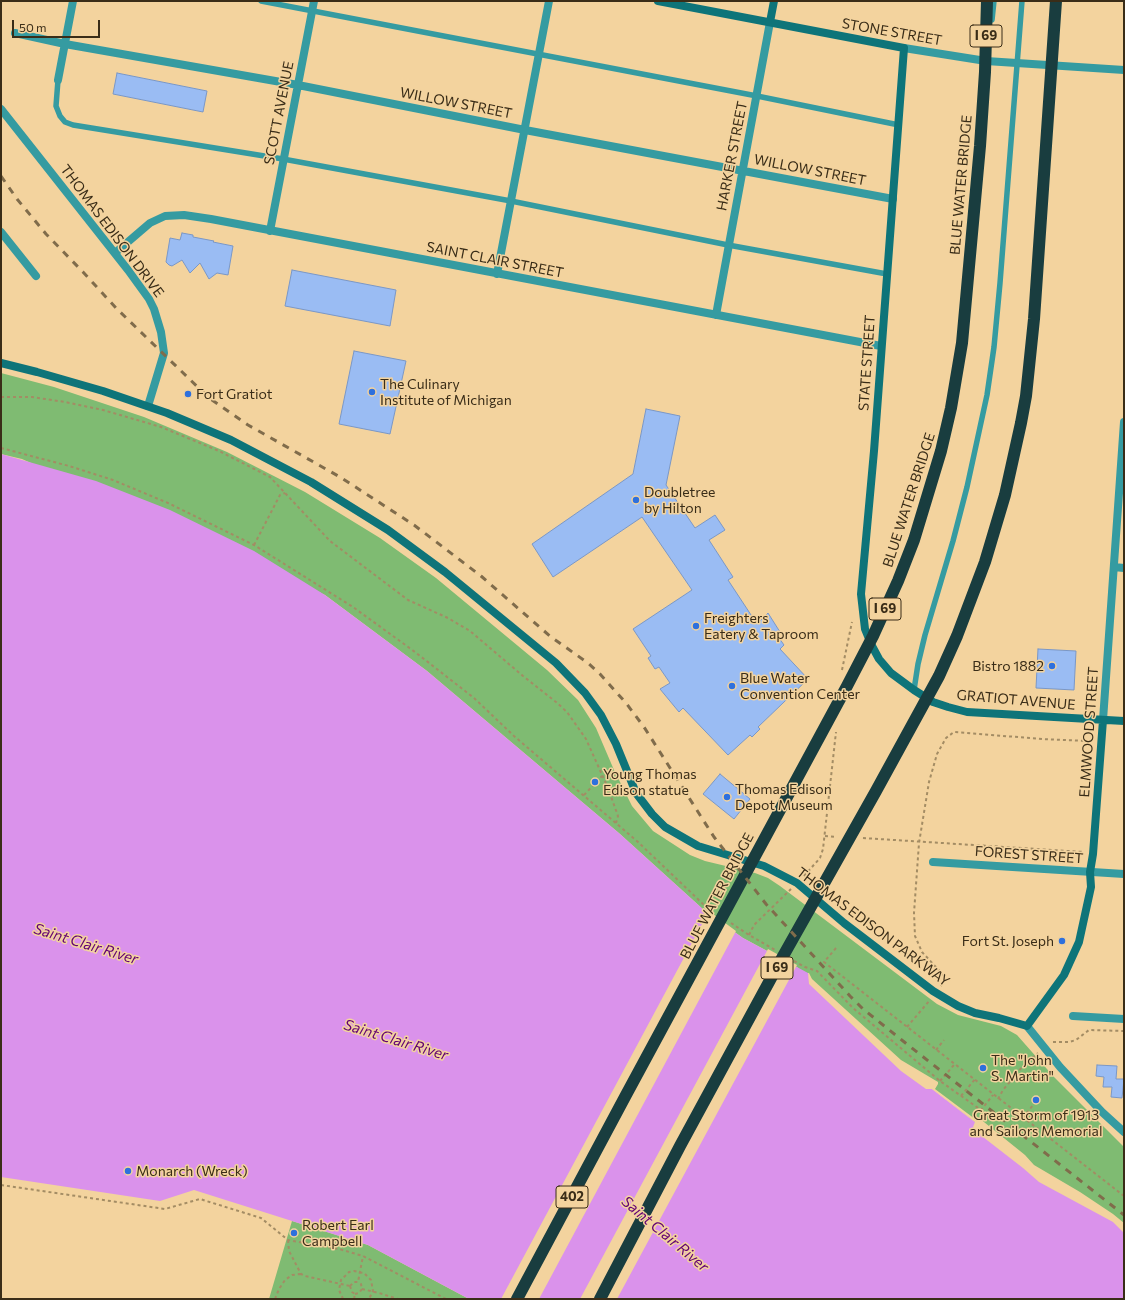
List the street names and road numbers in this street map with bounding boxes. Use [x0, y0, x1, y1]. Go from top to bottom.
street label: STONE STREET [841, 15, 943, 49]
road number: I 69 [970, 25, 1002, 47]
street label: SCOTT AVENUE [261, 60, 297, 166]
street label: WILLOW STREET [398, 84, 514, 122]
street label: HARKER STREET [713, 100, 751, 212]
street label: BLUE WATER BRIDGE [947, 114, 975, 256]
street label: WILLOW STREET [752, 151, 868, 189]
street label: THOMAS EDISON DRIVE [57, 161, 167, 301]
street label: SAINT CLAIR STREET [425, 238, 565, 282]
street label: STATE STREET [855, 314, 879, 412]
street label: BLUE WATER BRIDGE [879, 431, 939, 569]
road number: I 69 [869, 598, 901, 620]
street label: ELMWOOD STREET [1076, 666, 1102, 798]
street label: GRATIOT AVENUE [956, 686, 1076, 714]
street label: BLUE WATER BRIDGE [677, 830, 757, 962]
street label: FOREST STREET [974, 843, 1084, 867]
street label: THOMAS EDISON PARKWAY [793, 864, 953, 990]
road number: I 69 [761, 957, 793, 979]
road number: 402 [556, 1186, 588, 1208]

